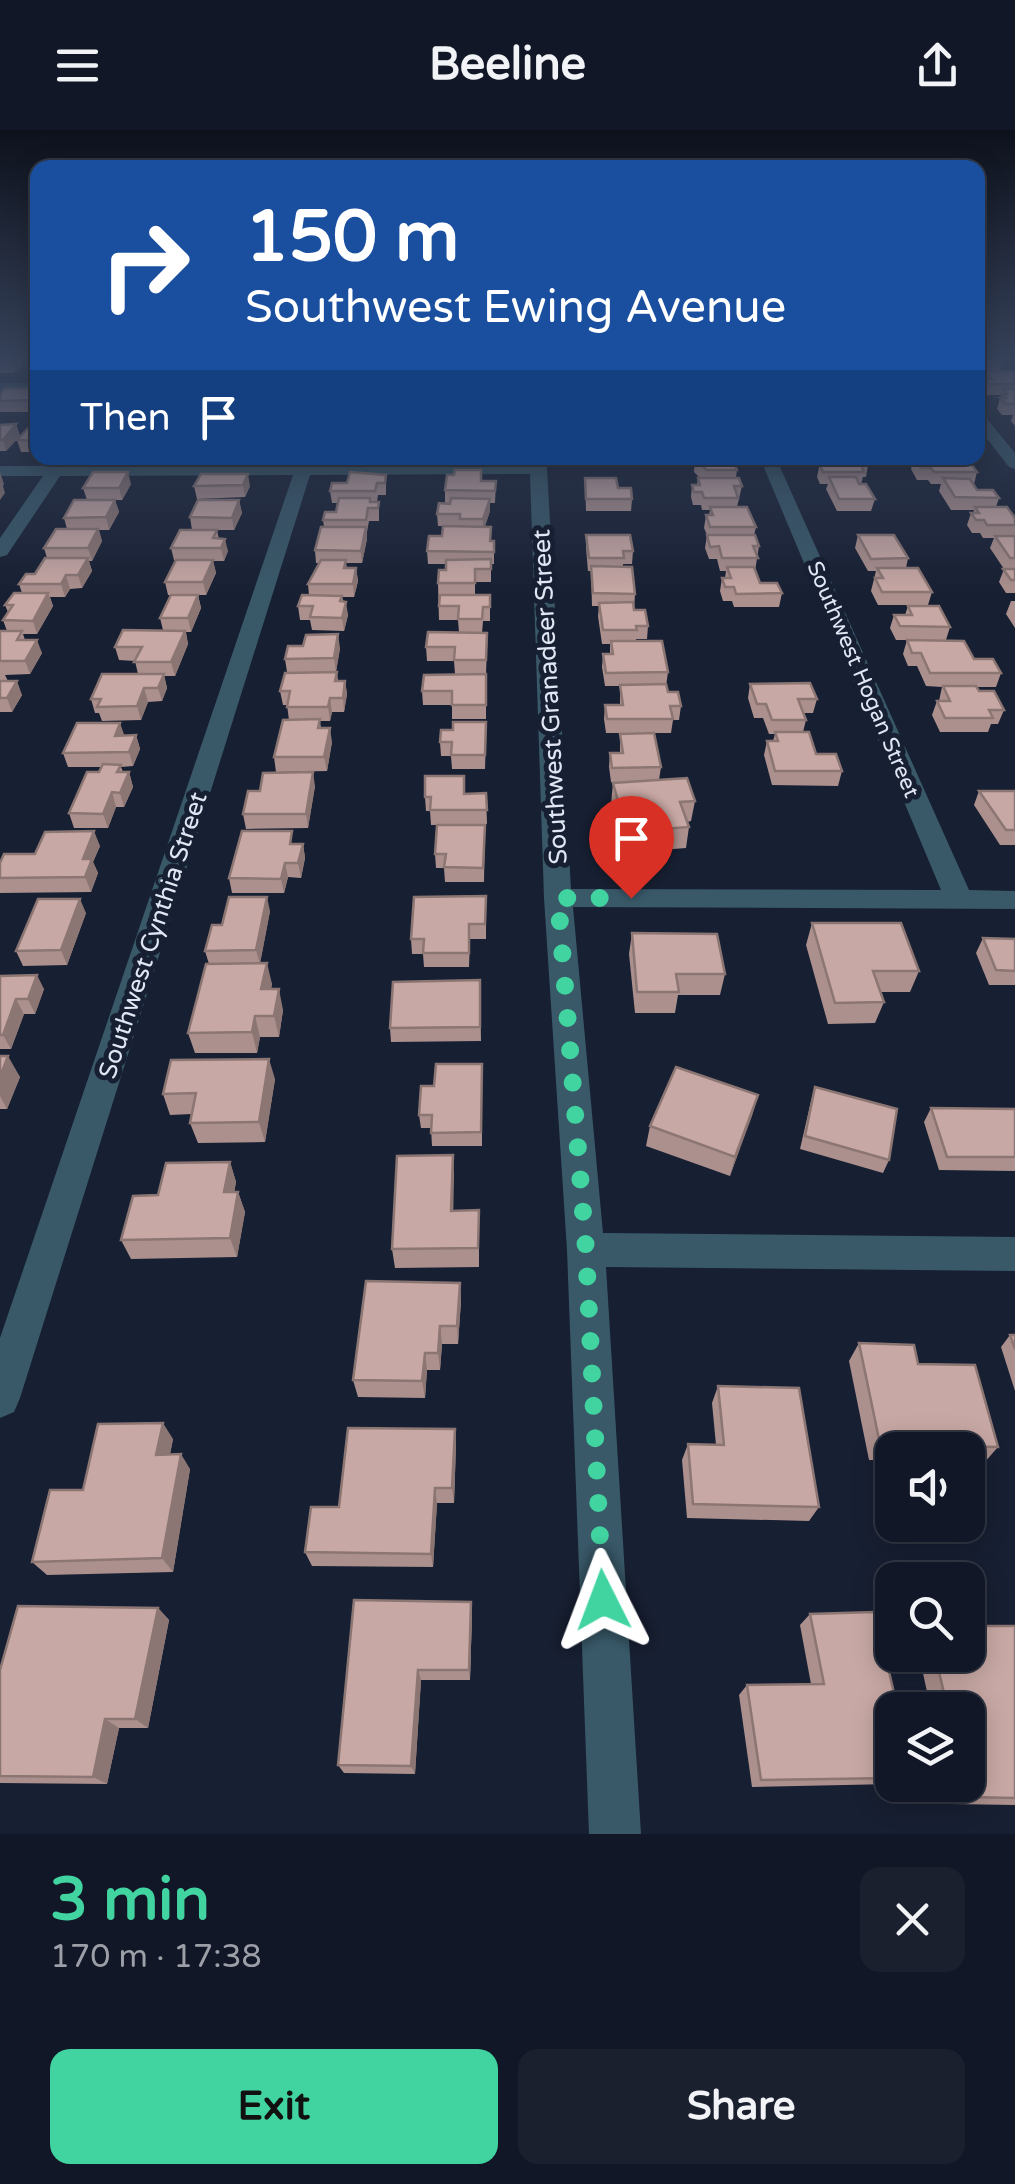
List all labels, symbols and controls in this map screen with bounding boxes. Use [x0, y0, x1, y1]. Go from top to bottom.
icon: menu [50, 38, 105, 93]
text: Beeline [429, 38, 586, 92]
icon: share [910, 38, 965, 93]
text: 150 m [245, 196, 459, 280]
icon: right [80, 200, 210, 330]
text: Southwest Ewing Avenue [245, 281, 786, 335]
icon: arrive [191, 390, 246, 445]
text: Then [80, 395, 171, 441]
street label: Southwest Granadeer Street [526, 528, 574, 865]
street label: Southwest Hogan Street [801, 557, 925, 801]
street label: Southwest Cynthia Street [92, 788, 214, 1082]
pin [589, 796, 674, 899]
icon: arrive [604, 811, 659, 866]
map controls [875, 1432, 985, 1802]
button: sound [875, 1432, 985, 1542]
position arrow [551, 1548, 655, 1652]
button: search [875, 1562, 985, 1672]
button: layers [875, 1692, 985, 1802]
text: 3 min [50, 1864, 210, 1936]
button: close [860, 1867, 965, 1972]
text: 170 m · 17:38 [50, 1938, 262, 1976]
button: Exit [50, 2049, 498, 2164]
button: Share [518, 2049, 965, 2164]

